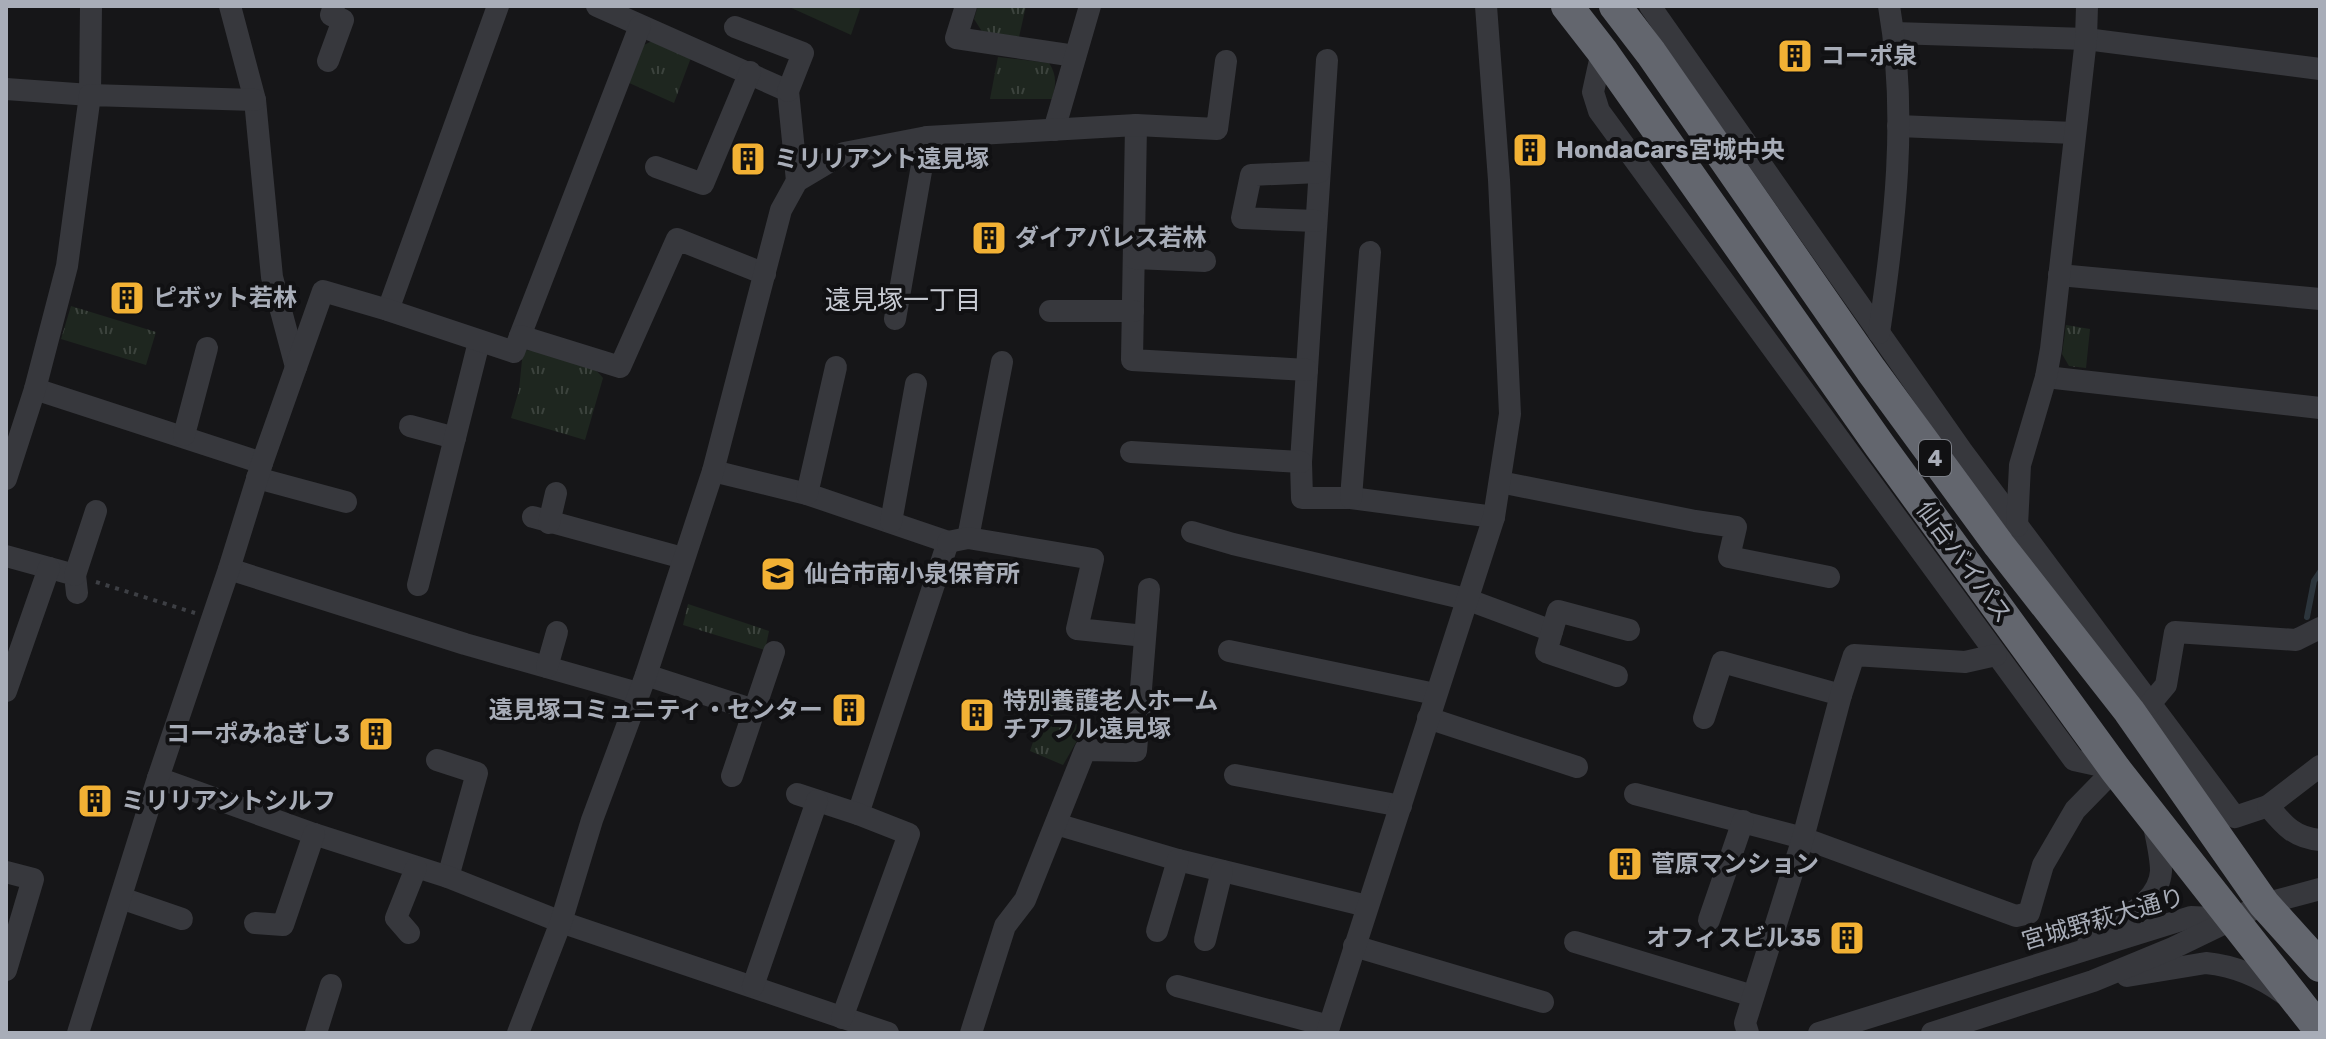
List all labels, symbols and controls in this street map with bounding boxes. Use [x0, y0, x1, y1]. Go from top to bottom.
building icon: コーポ泉 [1776, 37, 1814, 75]
place label: コーポ泉 [1821, 42, 1917, 70]
building icon: HondaCars宮城中央 [1511, 131, 1549, 169]
place label: HondaCars宮城中央 [1556, 136, 1784, 164]
building icon: ミリリアント遠見塚 [729, 140, 767, 178]
place label: ミリリアント遠見塚 [774, 145, 989, 173]
building icon: ダイアパレス若林 [970, 219, 1008, 257]
place label: ダイアパレス若林 [1015, 224, 1207, 252]
building icon: ピボット若林 [108, 279, 146, 317]
place label: ピボット若林 [153, 284, 297, 312]
district label: 遠見塚一丁目 [825, 285, 981, 316]
road number: 4 [1919, 440, 1951, 476]
street label: 仙台バイパス [1910, 496, 2018, 628]
school or university icon: 仙台市南小泉保育所 [759, 555, 797, 593]
place label: 仙台市南小泉保育所 [804, 560, 1020, 588]
place label: 特別養護老人ホーム チアフル遠見塚 [1003, 687, 1218, 743]
building icon: 遠見塚コミュニティ・センター [830, 691, 868, 729]
place label: 遠見塚コミュニティ・センター [488, 696, 823, 724]
building icon: 特別養護老人ホーム チアフル遠見塚 [958, 696, 996, 734]
building icon: コーポみねぎし3 [357, 715, 395, 753]
place label: コーポみねぎし3 [166, 720, 350, 748]
building icon: ミリリアントシルフ [76, 782, 114, 820]
place label: ミリリアントシルフ [121, 787, 336, 815]
building icon: 菅原マンション [1606, 845, 1644, 883]
place label: 菅原マンション [1651, 850, 1819, 878]
street label: 宮城野萩大通り [2018, 882, 2188, 956]
building icon: オフィスビル35 [1828, 919, 1866, 957]
place label: オフィスビル35 [1646, 924, 1821, 952]

